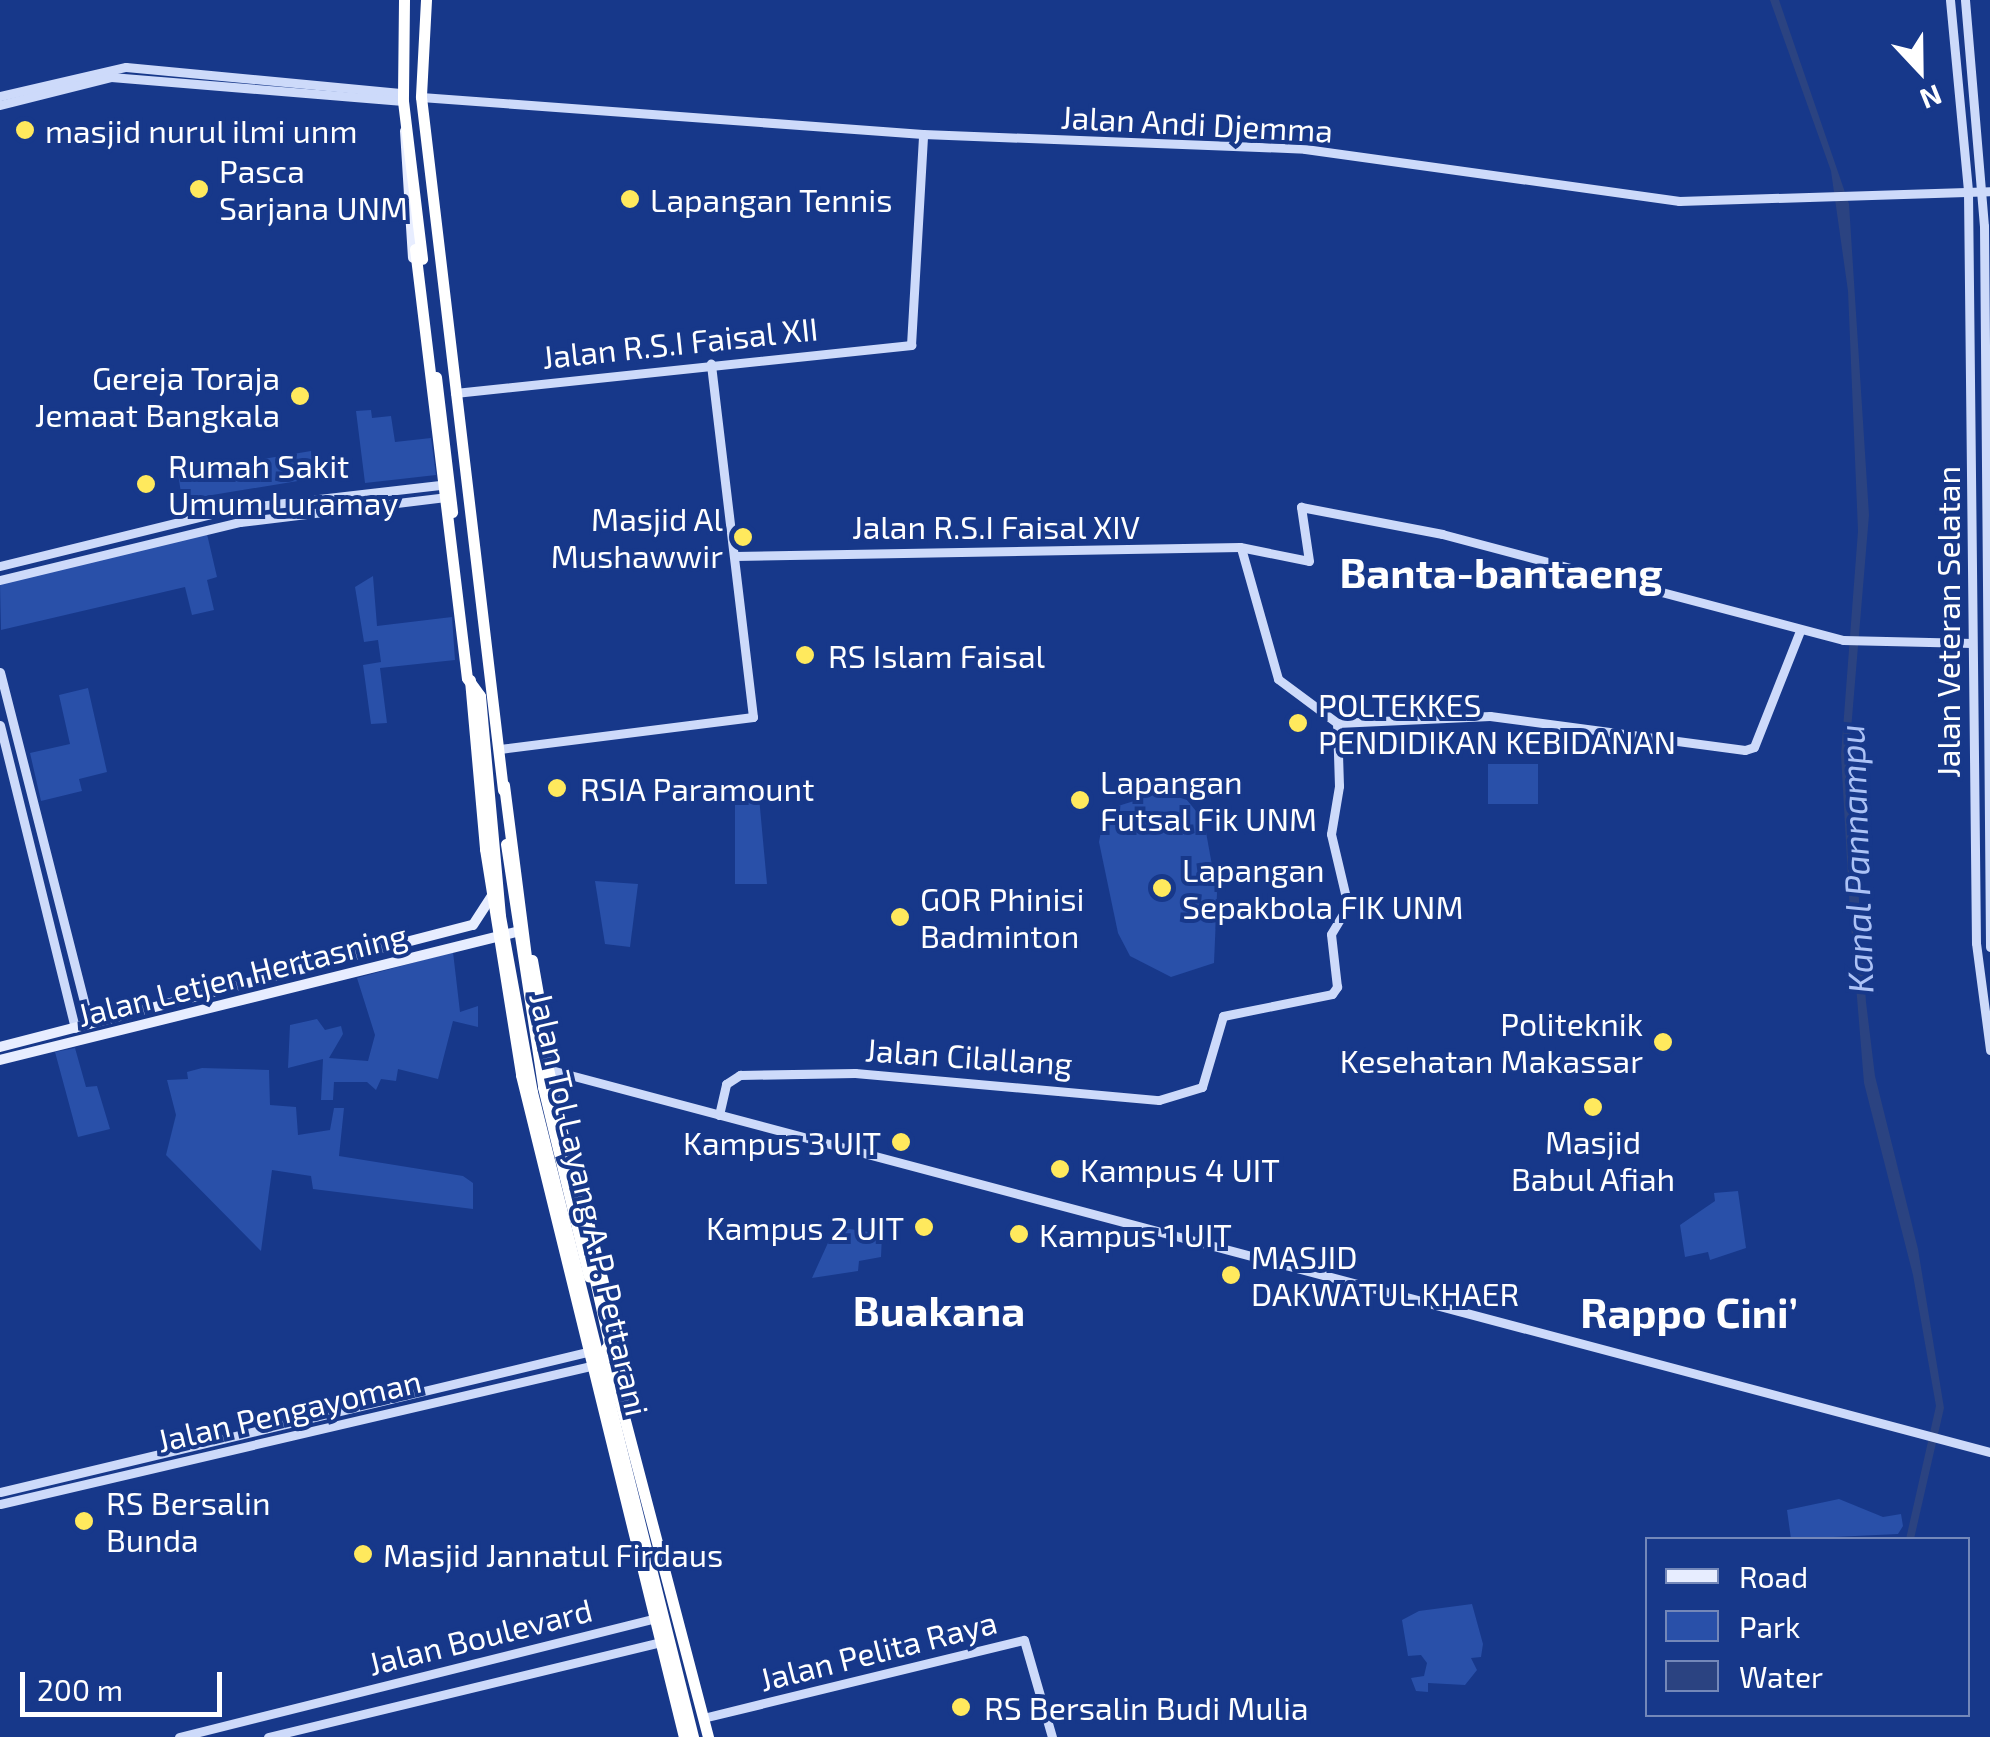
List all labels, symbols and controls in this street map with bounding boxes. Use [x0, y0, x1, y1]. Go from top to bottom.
north arrow [1870, 20, 1970, 120]
text: N [1915, 78, 1947, 117]
street label: Jalan Andi Djemma [1060, 97, 1334, 149]
place label: masjid nurul ilmi unm [45, 111, 358, 149]
marker: masjid nurul ilmi unm [14, 119, 36, 141]
place label: Pasca Sarjana UNM [219, 152, 408, 227]
marker: Pasca Sarjana UNM [188, 178, 210, 200]
place label: Lapangan Tennis [650, 180, 893, 218]
marker: Lapangan Tennis [619, 188, 641, 210]
street label: Jalan R.S.I Faisal XII [540, 308, 820, 376]
place label: Gereja Toraja Jemaat Bangkala [35, 359, 280, 434]
marker: Gereja Toraja Jemaat Bangkala [289, 385, 311, 407]
place label: Rumah Sakit Umum Luramay [168, 447, 398, 522]
street label: Jalan Veteran Selatan [1928, 466, 1966, 778]
marker: Rumah Sakit Umum Luramay [133, 471, 159, 497]
place label: Masjid Al Mushawwir [551, 500, 723, 575]
street label: Jalan R.S.I Faisal XIV [851, 507, 1141, 545]
marker: Masjid Al Mushawwir [732, 526, 754, 548]
district label: Banta-bantaeng [1339, 546, 1663, 596]
place label: RS Islam Faisal [828, 636, 1045, 674]
marker: RS Islam Faisal [792, 642, 818, 668]
place label: POLTEKKES PENDIDIKAN KEBIDANAN [1318, 686, 1676, 761]
marker: POLTEKKES PENDIDIKAN KEBIDANAN [1287, 712, 1309, 734]
water label: Kanal Pannampu [1829, 723, 1881, 995]
place label: Lapangan Futsal Fik UNM [1100, 763, 1318, 838]
place label: RSIA Paramount [580, 769, 815, 807]
marker: RSIA Paramount [544, 775, 570, 801]
marker: Lapangan Futsal Fik UNM [1069, 789, 1091, 811]
place label: Lapangan Sepakbola FIK UNM [1182, 851, 1464, 926]
marker: Lapangan Sepakbola FIK UNM [1151, 877, 1173, 899]
place label: GOR Phinisi Badminton [920, 880, 1085, 955]
marker: GOR Phinisi Badminton [889, 906, 911, 928]
street label: Jalan Letjen Hertasning [73, 914, 411, 1034]
street label: Jalan Tol Layang A.P. Pettarani [522, 987, 658, 1421]
place label: Politeknik Kesehatan Makassar [1340, 1005, 1643, 1080]
street label: Jalan Cilallang [864, 1030, 1074, 1082]
marker: Politeknik Kesehatan Makassar [1652, 1031, 1674, 1053]
marker: Masjid Babul Afiah [1582, 1096, 1604, 1118]
place label: Kampus 3 UIT [683, 1123, 881, 1161]
place label: Masjid Babul Afiah [1510, 1123, 1676, 1198]
marker: Kampus 3 UIT [890, 1131, 912, 1153]
place label: Kampus 4 UIT [1080, 1150, 1280, 1188]
marker: Kampus 4 UIT [1049, 1158, 1071, 1180]
place label: Kampus 2 UIT [706, 1208, 904, 1246]
place label: Kampus 1 UIT [1039, 1215, 1232, 1253]
marker: Kampus 2 UIT [913, 1216, 935, 1238]
marker: Kampus 1 UIT [1008, 1223, 1030, 1245]
place label: MASJID DAKWATUL KHAER [1251, 1238, 1520, 1313]
marker: MASJID DAKWATUL KHAER [1220, 1264, 1242, 1286]
district label: Buakana [853, 1284, 1025, 1334]
district label: Rappo Ciniʼ [1580, 1286, 1798, 1336]
street label: Jalan Pengayoman [153, 1361, 425, 1459]
place label: RS Bersalin Bunda [106, 1484, 271, 1559]
marker: RS Bersalin Bunda [71, 1508, 97, 1534]
place label: Masjid Jannatul Firdaus [383, 1535, 725, 1573]
legend [1645, 1537, 1970, 1717]
marker: Masjid Jannatul Firdaus [352, 1543, 374, 1565]
text: Road [1739, 1558, 1808, 1594]
street label: Jalan Boulevard [364, 1590, 596, 1682]
street label: Jalan Pelita Raya [755, 1602, 1001, 1698]
text: Park [1739, 1608, 1800, 1644]
scale bar [25, 1652, 228, 1714]
text: Water [1739, 1658, 1823, 1694]
text: 200 m [37, 1671, 123, 1707]
place label: RS Bersalin Budi Mulia [984, 1688, 1309, 1726]
marker: RS Bersalin Budi Mulia [948, 1694, 974, 1720]

